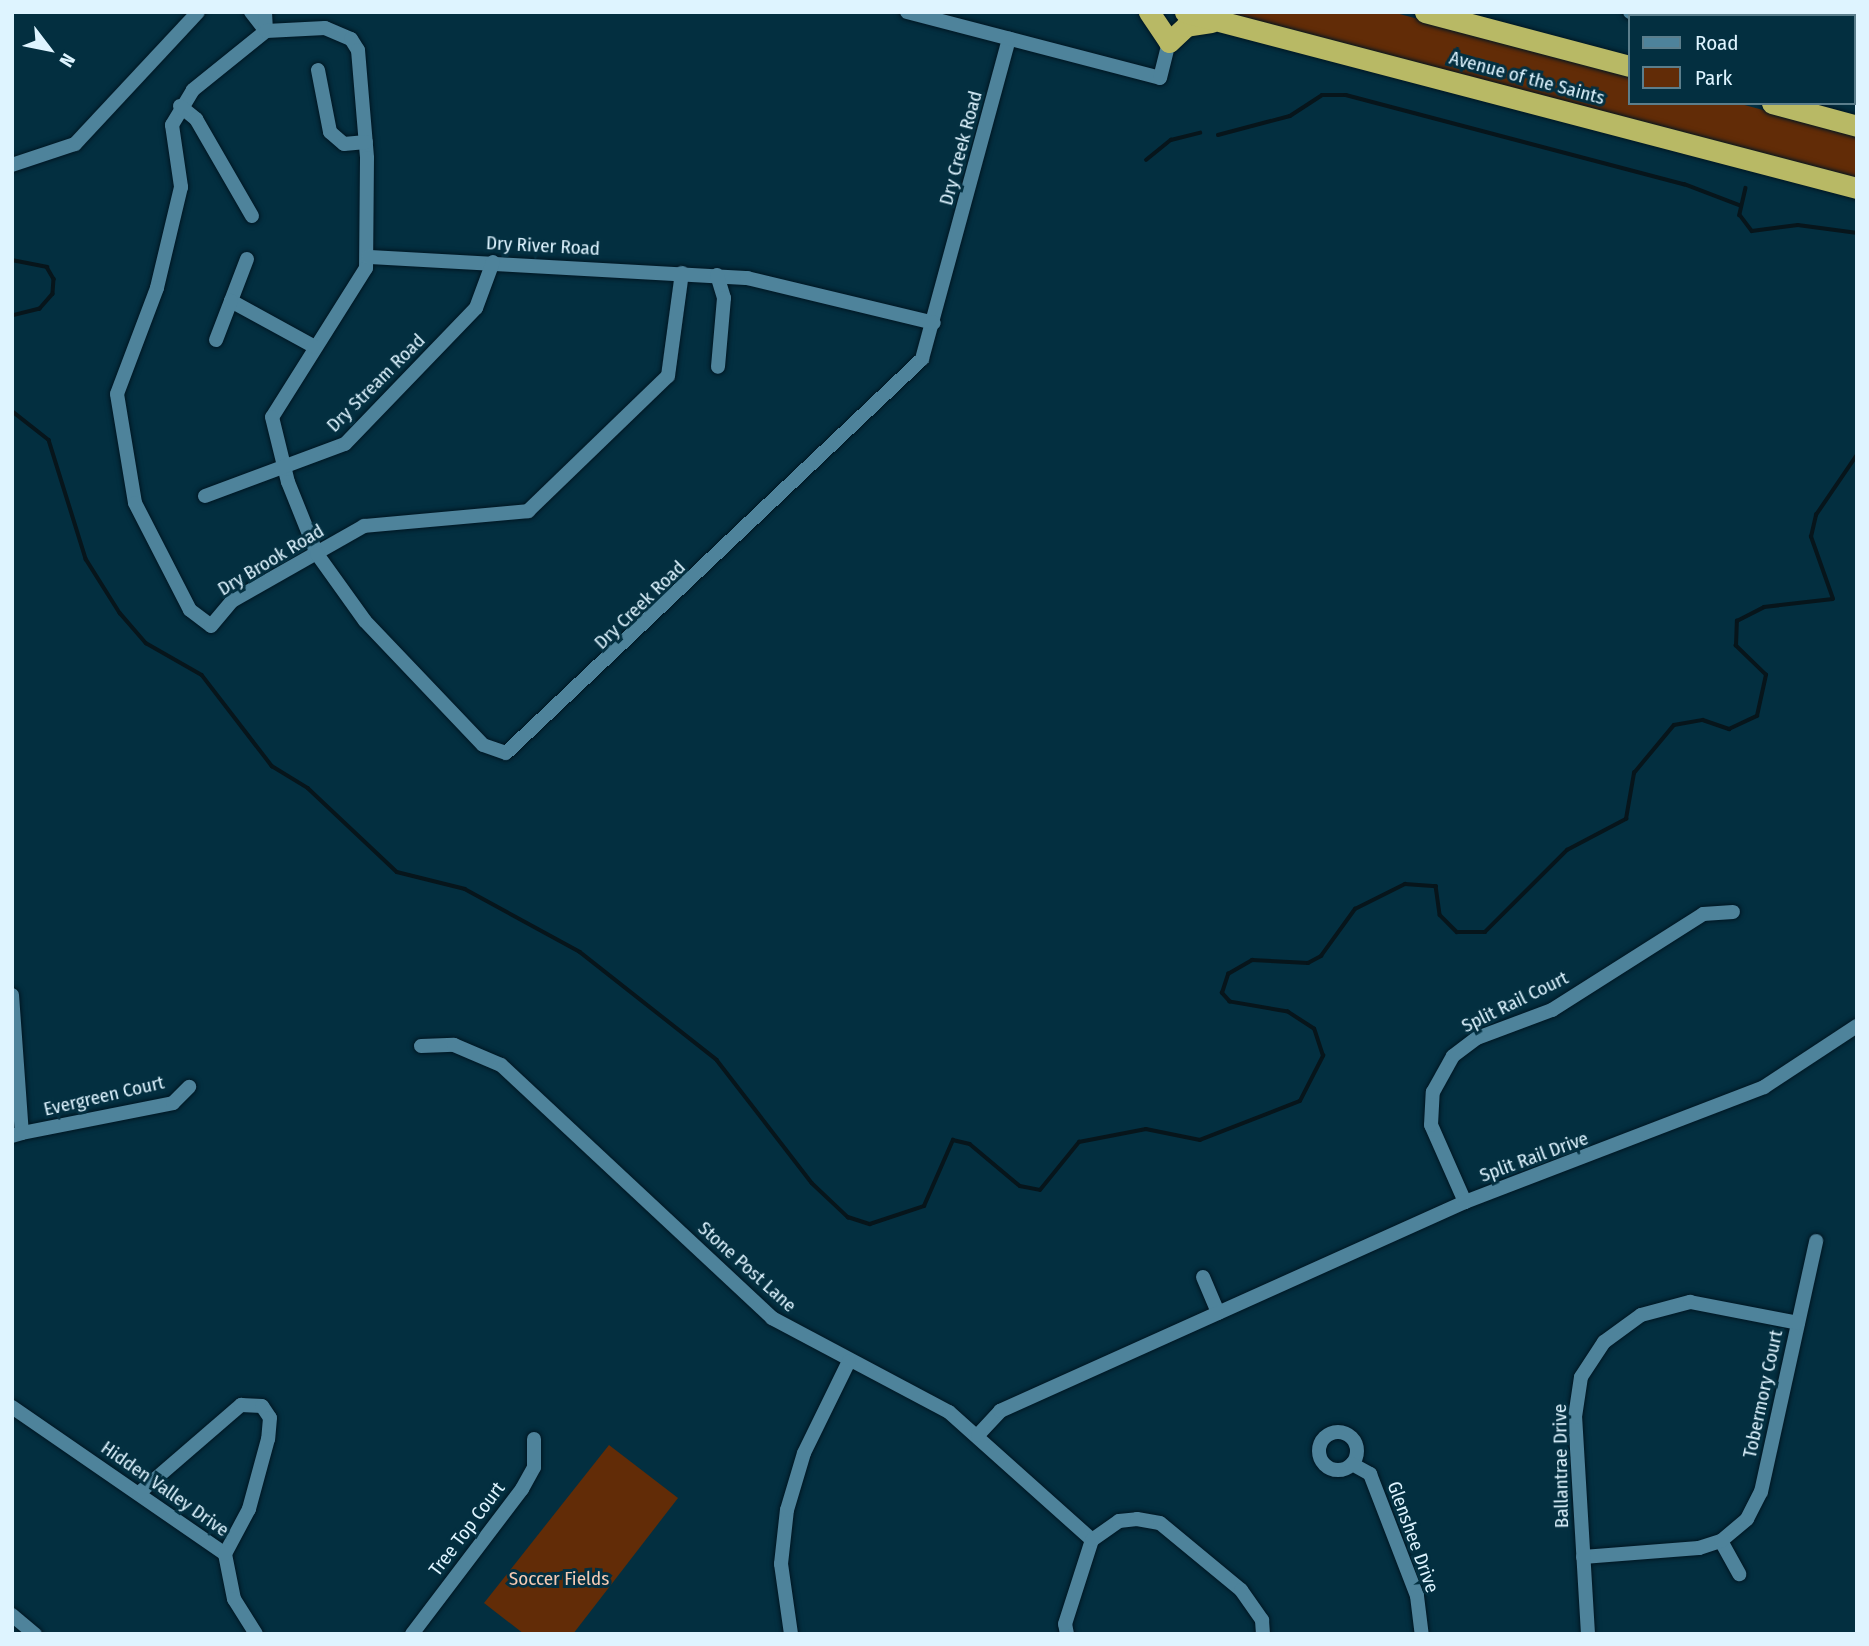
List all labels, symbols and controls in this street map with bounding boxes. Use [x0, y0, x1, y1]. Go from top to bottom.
north arrow [14, 14, 84, 84]
legend [1628, 14, 1855, 105]
text: Road [1695, 30, 1739, 56]
street label: Avenue of the Saints [1447, 46, 1607, 110]
text: N [54, 49, 80, 71]
text: Park [1695, 65, 1732, 91]
street label: Dry Creek Road [935, 88, 987, 208]
street label: Dry River Road [485, 232, 601, 260]
street label: Dry Stream Road [322, 329, 430, 437]
street label: Dry Brook Road [214, 519, 328, 601]
street label: Dry Creek Road [590, 556, 690, 654]
street label: Split Rail Court [1458, 966, 1572, 1038]
street label: Evergreen Court [42, 1071, 166, 1121]
street label: Split Rail Drive [1477, 1127, 1591, 1187]
street label: Stone Post Lane [693, 1217, 801, 1317]
street label: Tobermory Court [1738, 1328, 1788, 1460]
street label: Ballantrae Drive [1549, 1404, 1573, 1528]
street label: Hidden Valley Drive [97, 1436, 233, 1542]
street label: Tree Top Court [424, 1477, 510, 1581]
street label: Glenshee Drive [1382, 1478, 1444, 1596]
park label: Soccer Fields [509, 1568, 609, 1590]

